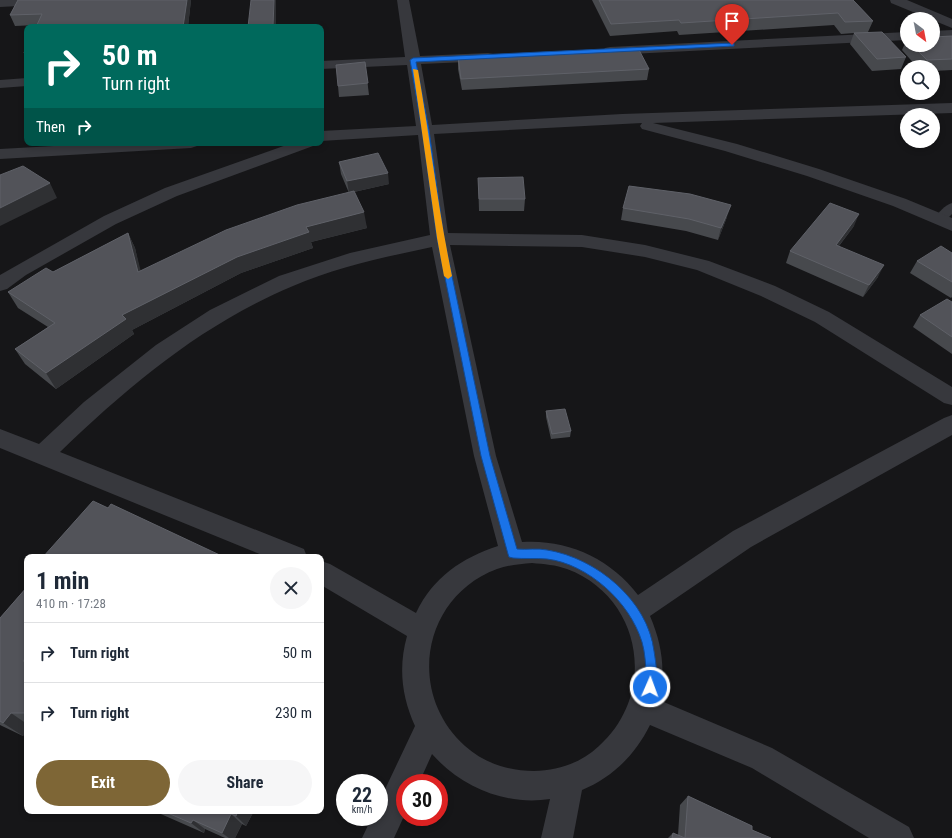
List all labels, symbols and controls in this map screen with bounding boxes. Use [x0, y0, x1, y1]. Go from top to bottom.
pin [715, 4, 749, 45]
icon: arrive [721, 10, 743, 32]
north arrow [900, 12, 940, 52]
map controls [900, 12, 940, 148]
text: 50 m [102, 39, 158, 72]
icon: right [36, 40, 88, 92]
button: search [900, 60, 940, 100]
text: Turn right [102, 73, 170, 94]
button: layers [900, 108, 940, 148]
icon: right [73, 116, 95, 138]
text: Then [36, 118, 65, 136]
text: 1 min [36, 567, 89, 595]
button: close [270, 567, 312, 609]
text: 410 m · 17:28 [36, 596, 106, 611]
icon: right [36, 642, 58, 664]
text: Turn right [70, 644, 129, 662]
text: 50 m [282, 644, 312, 662]
position arrow [629, 666, 671, 708]
icon: right [36, 702, 58, 724]
text: Turn right [70, 704, 129, 722]
text: 230 m [275, 704, 312, 722]
button: Exit [36, 760, 170, 806]
button: Share [178, 760, 312, 806]
speed limit sign: 30 [396, 774, 448, 826]
text: 22 [352, 783, 372, 807]
text: km/h [352, 804, 372, 815]

